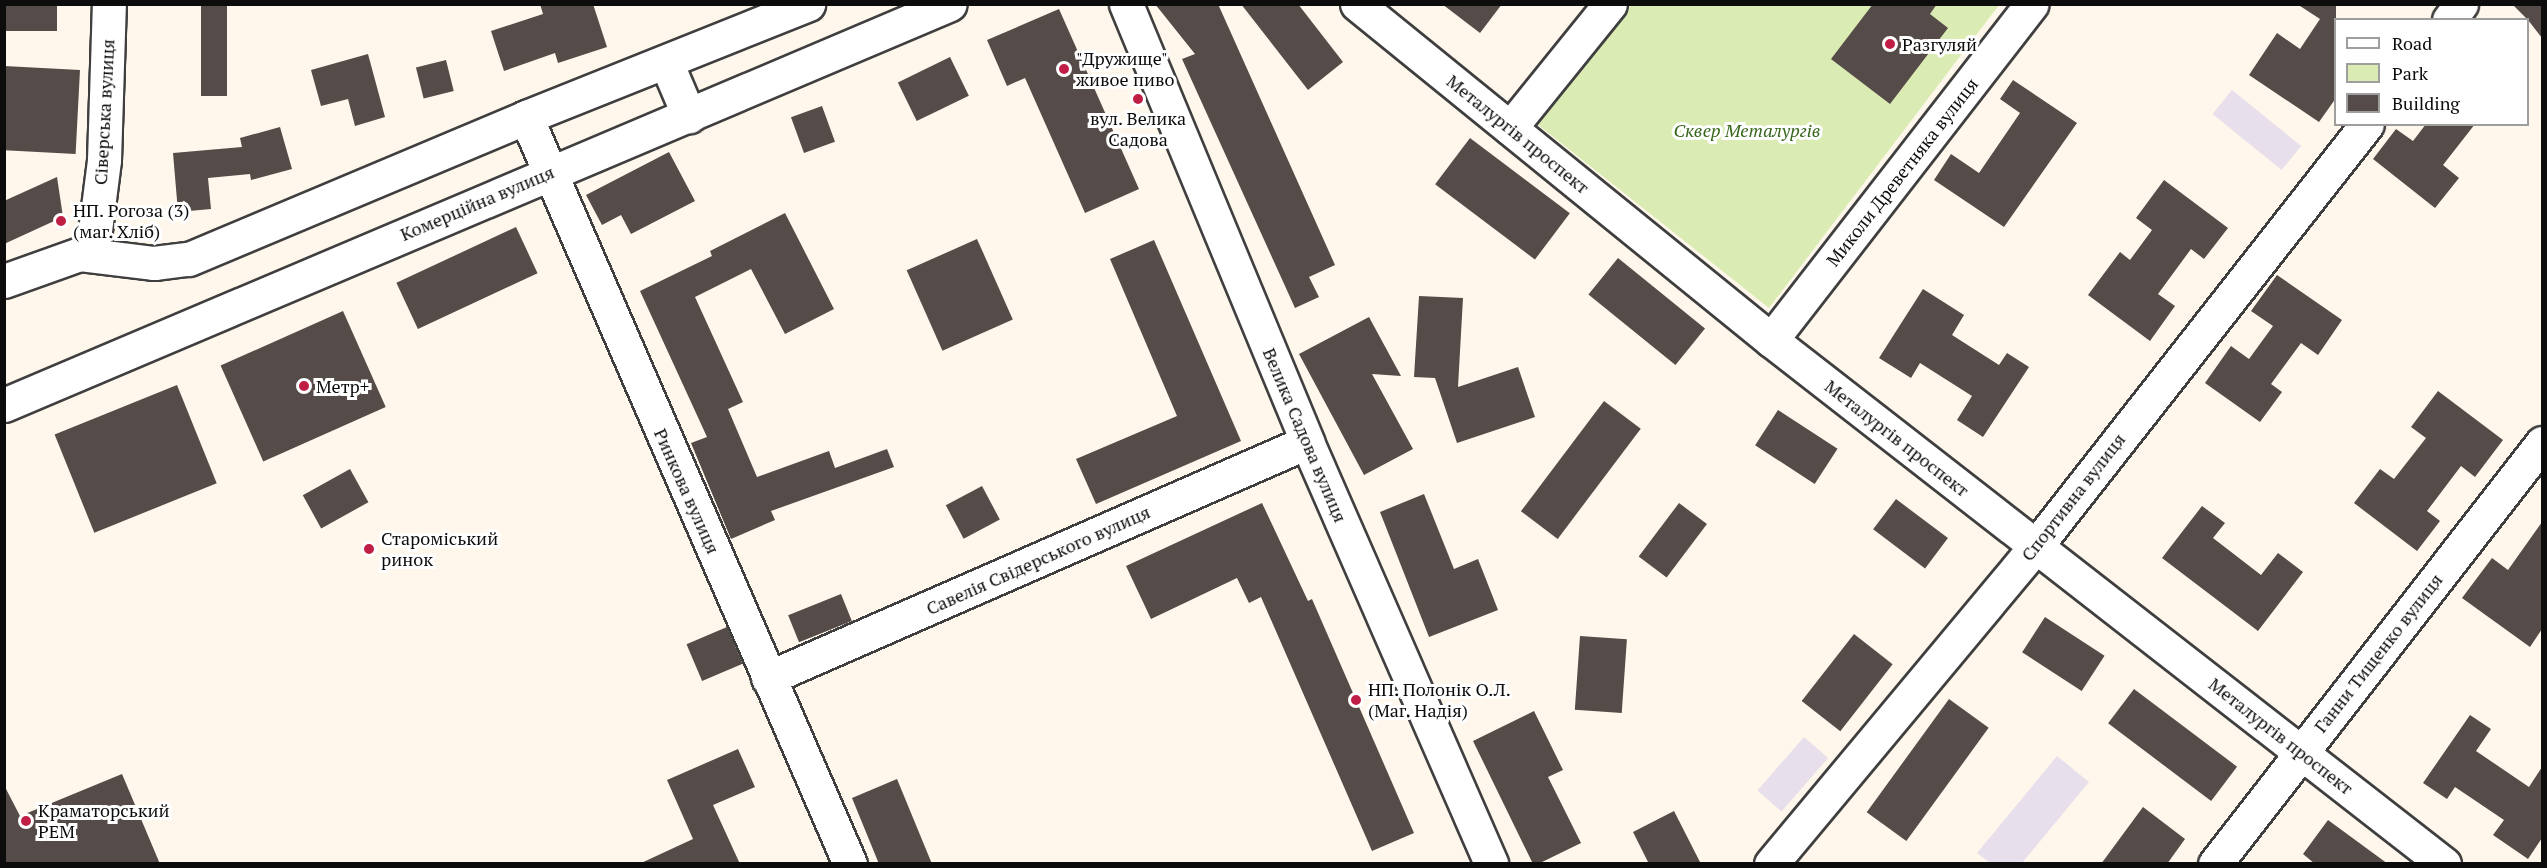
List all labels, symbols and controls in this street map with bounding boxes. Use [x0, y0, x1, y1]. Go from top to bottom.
legend [2334, 18, 2529, 126]
text: Road [2392, 31, 2432, 55]
place label: Разгуляй [1902, 33, 1977, 55]
marker: Разгуляй [1883, 37, 1897, 51]
street label: Сіверська вулиця [89, 39, 119, 185]
place label: "Дружище" живое пиво [1076, 48, 1174, 90]
text: Park [2392, 61, 2428, 85]
marker: "Дружище" живое пиво [1057, 62, 1071, 76]
street label: Металургів проспект [1442, 70, 1594, 198]
street label: Миколи Древетняка вулиця [1822, 73, 1982, 271]
text: Building [2392, 91, 2460, 115]
marker: вул. Велика Садова [1131, 92, 1145, 106]
place label: вул. Велика Садова [1090, 108, 1186, 150]
park label: Сквер Металургів [1673, 119, 1821, 141]
street label: Комерційна вулиця [397, 161, 557, 245]
place label: НП. Рогоза (3) (маг. Хліб) [73, 200, 190, 242]
marker: НП. Рогоза (3) (маг. Хліб) [54, 214, 68, 228]
street label: Велика Садова вулиця [1258, 345, 1352, 525]
place label: Метр+ [316, 375, 369, 397]
street label: Металургів проспект [1821, 375, 1973, 501]
marker: Метр+ [297, 379, 311, 393]
street label: Ринкова вулиця [650, 425, 724, 557]
street label: Спортивна вулиця [2016, 429, 2130, 565]
street label: Савелія Свідерського вулиця [923, 501, 1153, 619]
place label: Староміський ринок [381, 528, 498, 570]
marker: Староміський ринок [362, 542, 376, 556]
street label: Ганни Тищенко вулиця [2309, 569, 2447, 737]
street label: Металургів проспект [2205, 673, 2357, 799]
place label: НП. Полонік О.Л. (Маг. Надія) [1368, 679, 1511, 722]
marker: НП. Полонік О.Л. (Маг. Надія) [1349, 693, 1363, 707]
place label: Краматорський РЕМ [38, 800, 170, 842]
marker: Краматорський РЕМ [19, 814, 33, 828]

